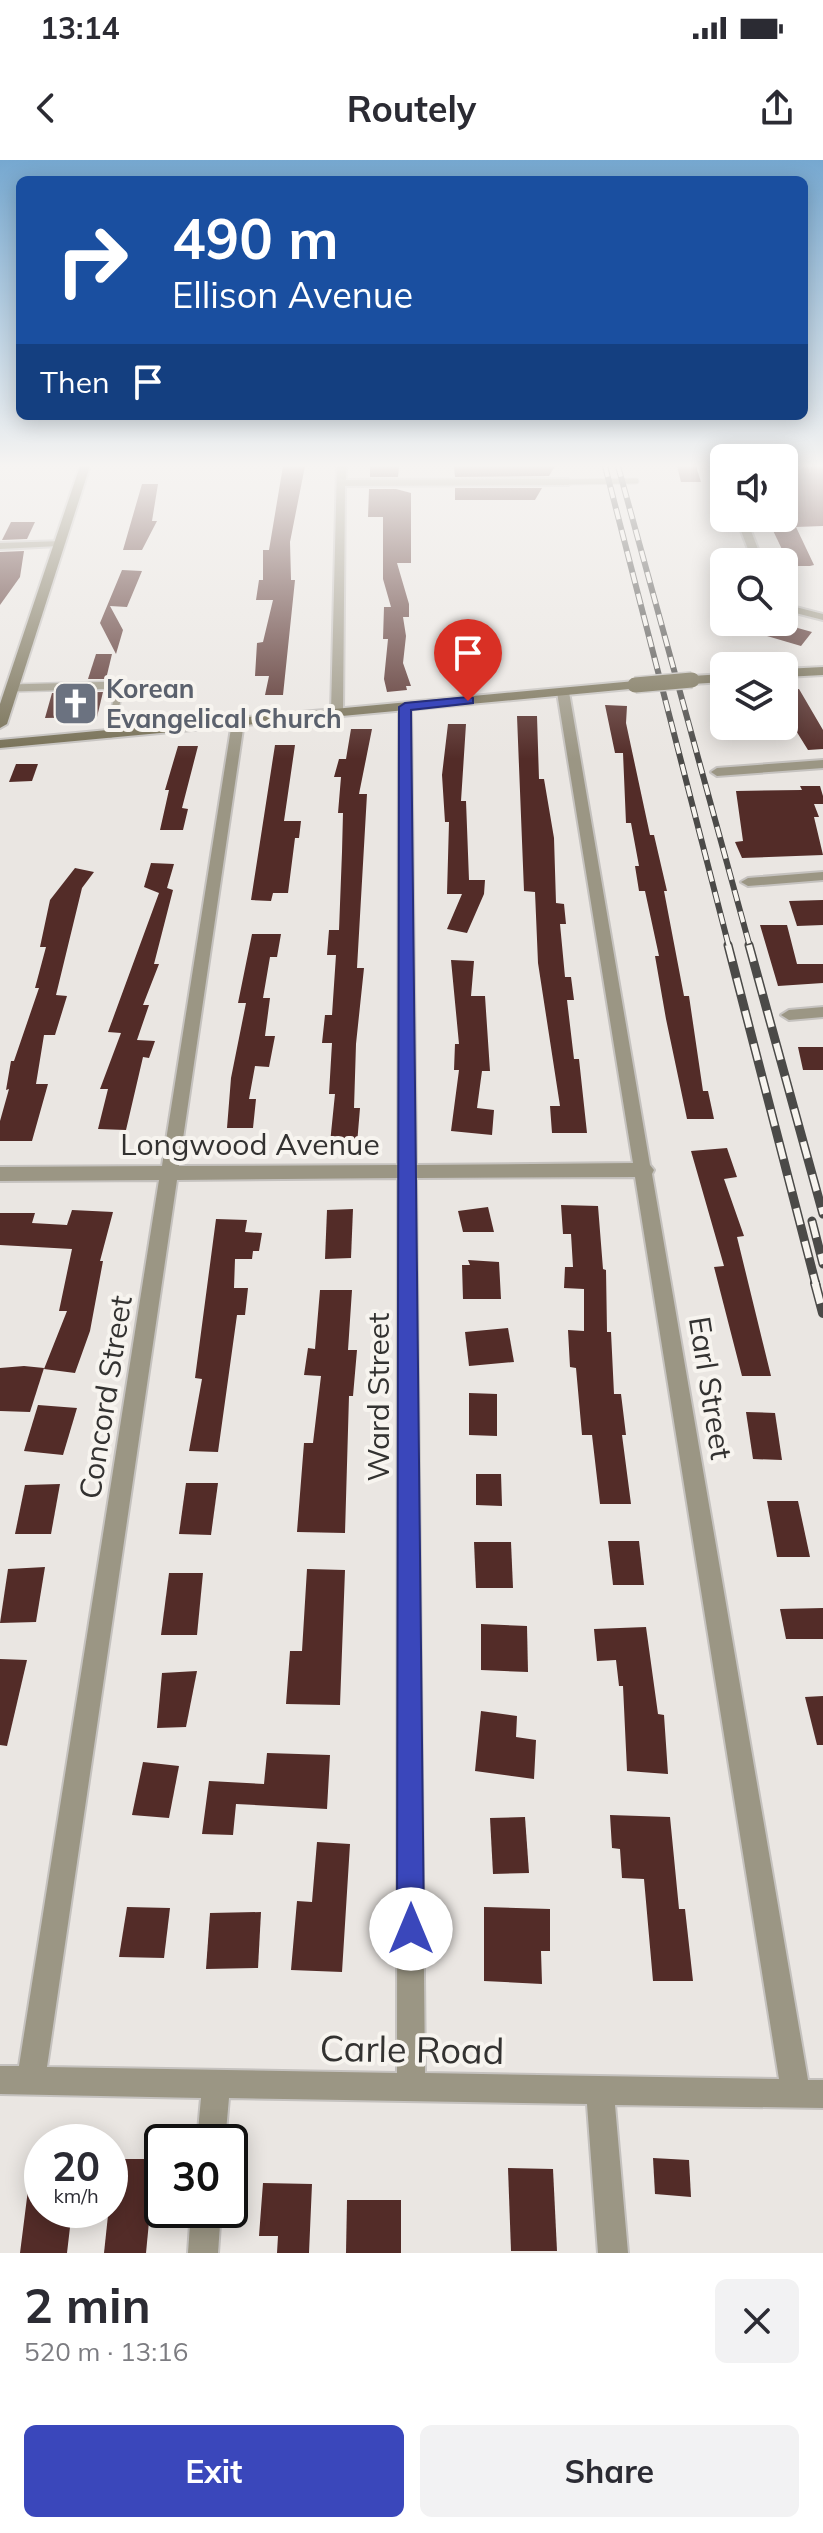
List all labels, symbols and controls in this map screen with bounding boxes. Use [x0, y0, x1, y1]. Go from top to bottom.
text: 13:14 [40, 9, 119, 47]
icon: back [24, 86, 68, 130]
text: Routely [347, 86, 476, 131]
icon: share [755, 86, 799, 130]
text: 490 m [172, 203, 339, 273]
icon: right [40, 208, 144, 312]
text: Ellison Avenue [172, 272, 413, 317]
icon: arrive [126, 360, 170, 404]
text: Then [40, 363, 110, 401]
map controls [710, 444, 798, 740]
button: sound [710, 444, 798, 532]
button: search [710, 548, 798, 636]
pin [434, 619, 502, 701]
icon: arrive [446, 631, 490, 675]
button: layers [710, 652, 798, 740]
place label: Korean Evangelical Church [106, 672, 342, 735]
church icon: Korean Evangelical Church [51, 679, 99, 727]
street label: Longwood Avenue [120, 1125, 380, 1163]
street label: Concord Street [70, 1293, 140, 1501]
street label: Ward Street [359, 1312, 397, 1482]
street label: Earl Street [681, 1314, 741, 1462]
position arrow [369, 1887, 453, 1971]
street label: Carle Road [319, 2025, 505, 2073]
speed limit sign: 30 [144, 2124, 248, 2228]
text: 20 [52, 2141, 100, 2191]
text: km/h [53, 2183, 99, 2208]
text: 2 min [24, 2275, 151, 2335]
button: close [715, 2279, 799, 2363]
text: 520 m · 13:16 [24, 2335, 188, 2368]
button: Exit [24, 2425, 404, 2517]
button: Share [420, 2425, 799, 2517]

